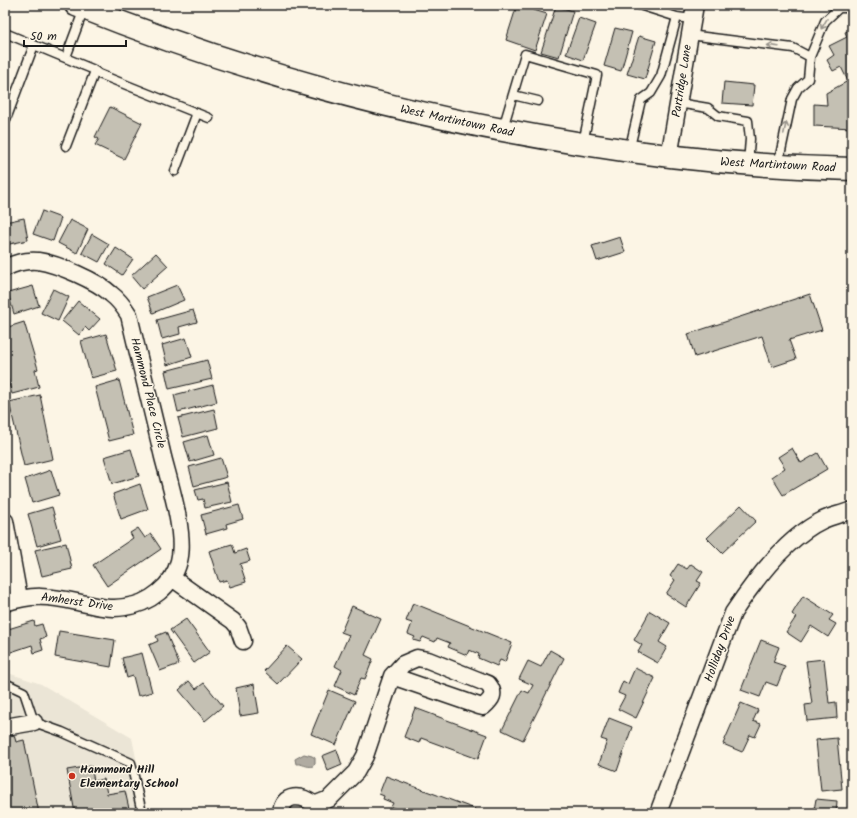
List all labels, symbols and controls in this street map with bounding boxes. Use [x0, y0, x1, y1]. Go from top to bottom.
one-way arrow [820, 18, 828, 30]
scale bar [24, 22, 126, 48]
text: 50 m [30, 27, 57, 46]
one-way arrow [767, 42, 780, 50]
street label: Partridge Lane [667, 43, 697, 119]
street label: West Martintown Road [398, 100, 517, 143]
one-way arrow [782, 122, 790, 135]
street label: West Martintown Road [720, 152, 837, 178]
street label: Hammond Place Circle [125, 336, 171, 451]
street label: Amherst Drive [40, 588, 115, 617]
street label: Holliday Drive [699, 613, 741, 685]
place label: Hammond Hill Elementary School [80, 760, 179, 793]
marker: Hammond Hill Elementary School [67, 771, 77, 781]

